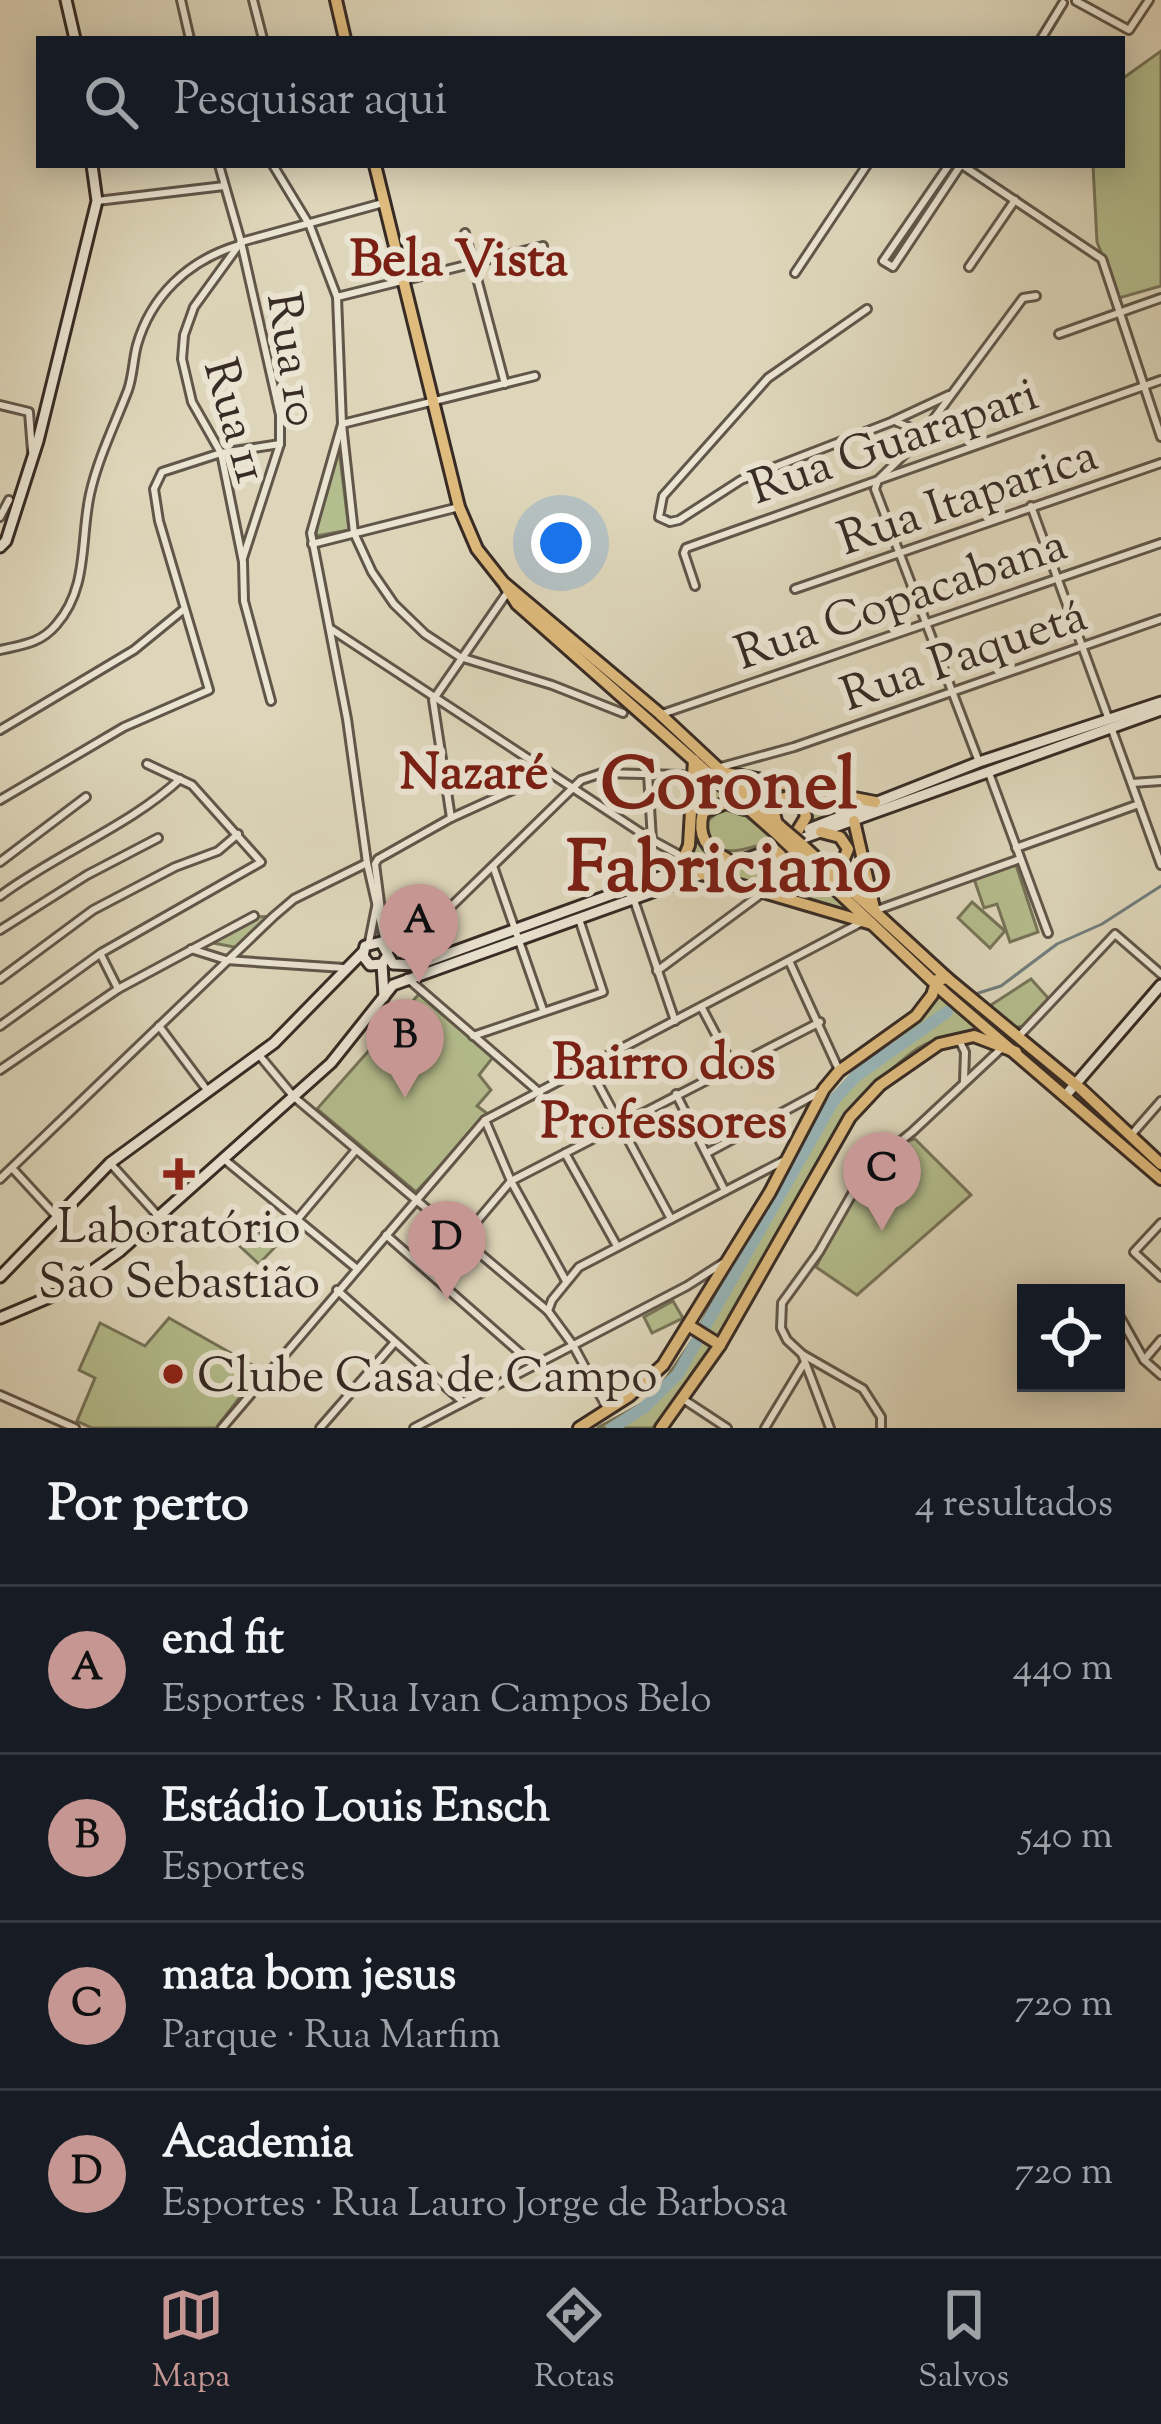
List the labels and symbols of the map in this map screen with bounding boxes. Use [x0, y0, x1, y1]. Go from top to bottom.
district label: Bela Vista [350, 226, 568, 299]
street label: Rua 10 [245, 288, 334, 432]
street label: Rua 11 [182, 352, 283, 491]
street label: Rua Guarapari [741, 363, 1048, 526]
street label: Rua Itaparica [830, 424, 1108, 577]
your location [531, 513, 591, 573]
street label: Rua Copacabana [727, 513, 1077, 691]
street label: Rua Paquetá [833, 584, 1097, 732]
district label: Coronel Fabriciano [566, 738, 892, 924]
district label: Nazaré [400, 739, 548, 812]
pin: A [380, 884, 458, 983]
pin: B [366, 999, 444, 1098]
district label: Bairro dos Professores [541, 1029, 787, 1161]
pin: C [843, 1132, 921, 1231]
marker: Laboratório São Sebastião [163, 1158, 195, 1190]
place label: Laboratório São Sebastião [38, 1196, 320, 1320]
pin: D [408, 1201, 486, 1300]
place label: Clube Casa de Campo [197, 1345, 658, 1414]
marker: Clube Casa de Campo [160, 1361, 186, 1387]

